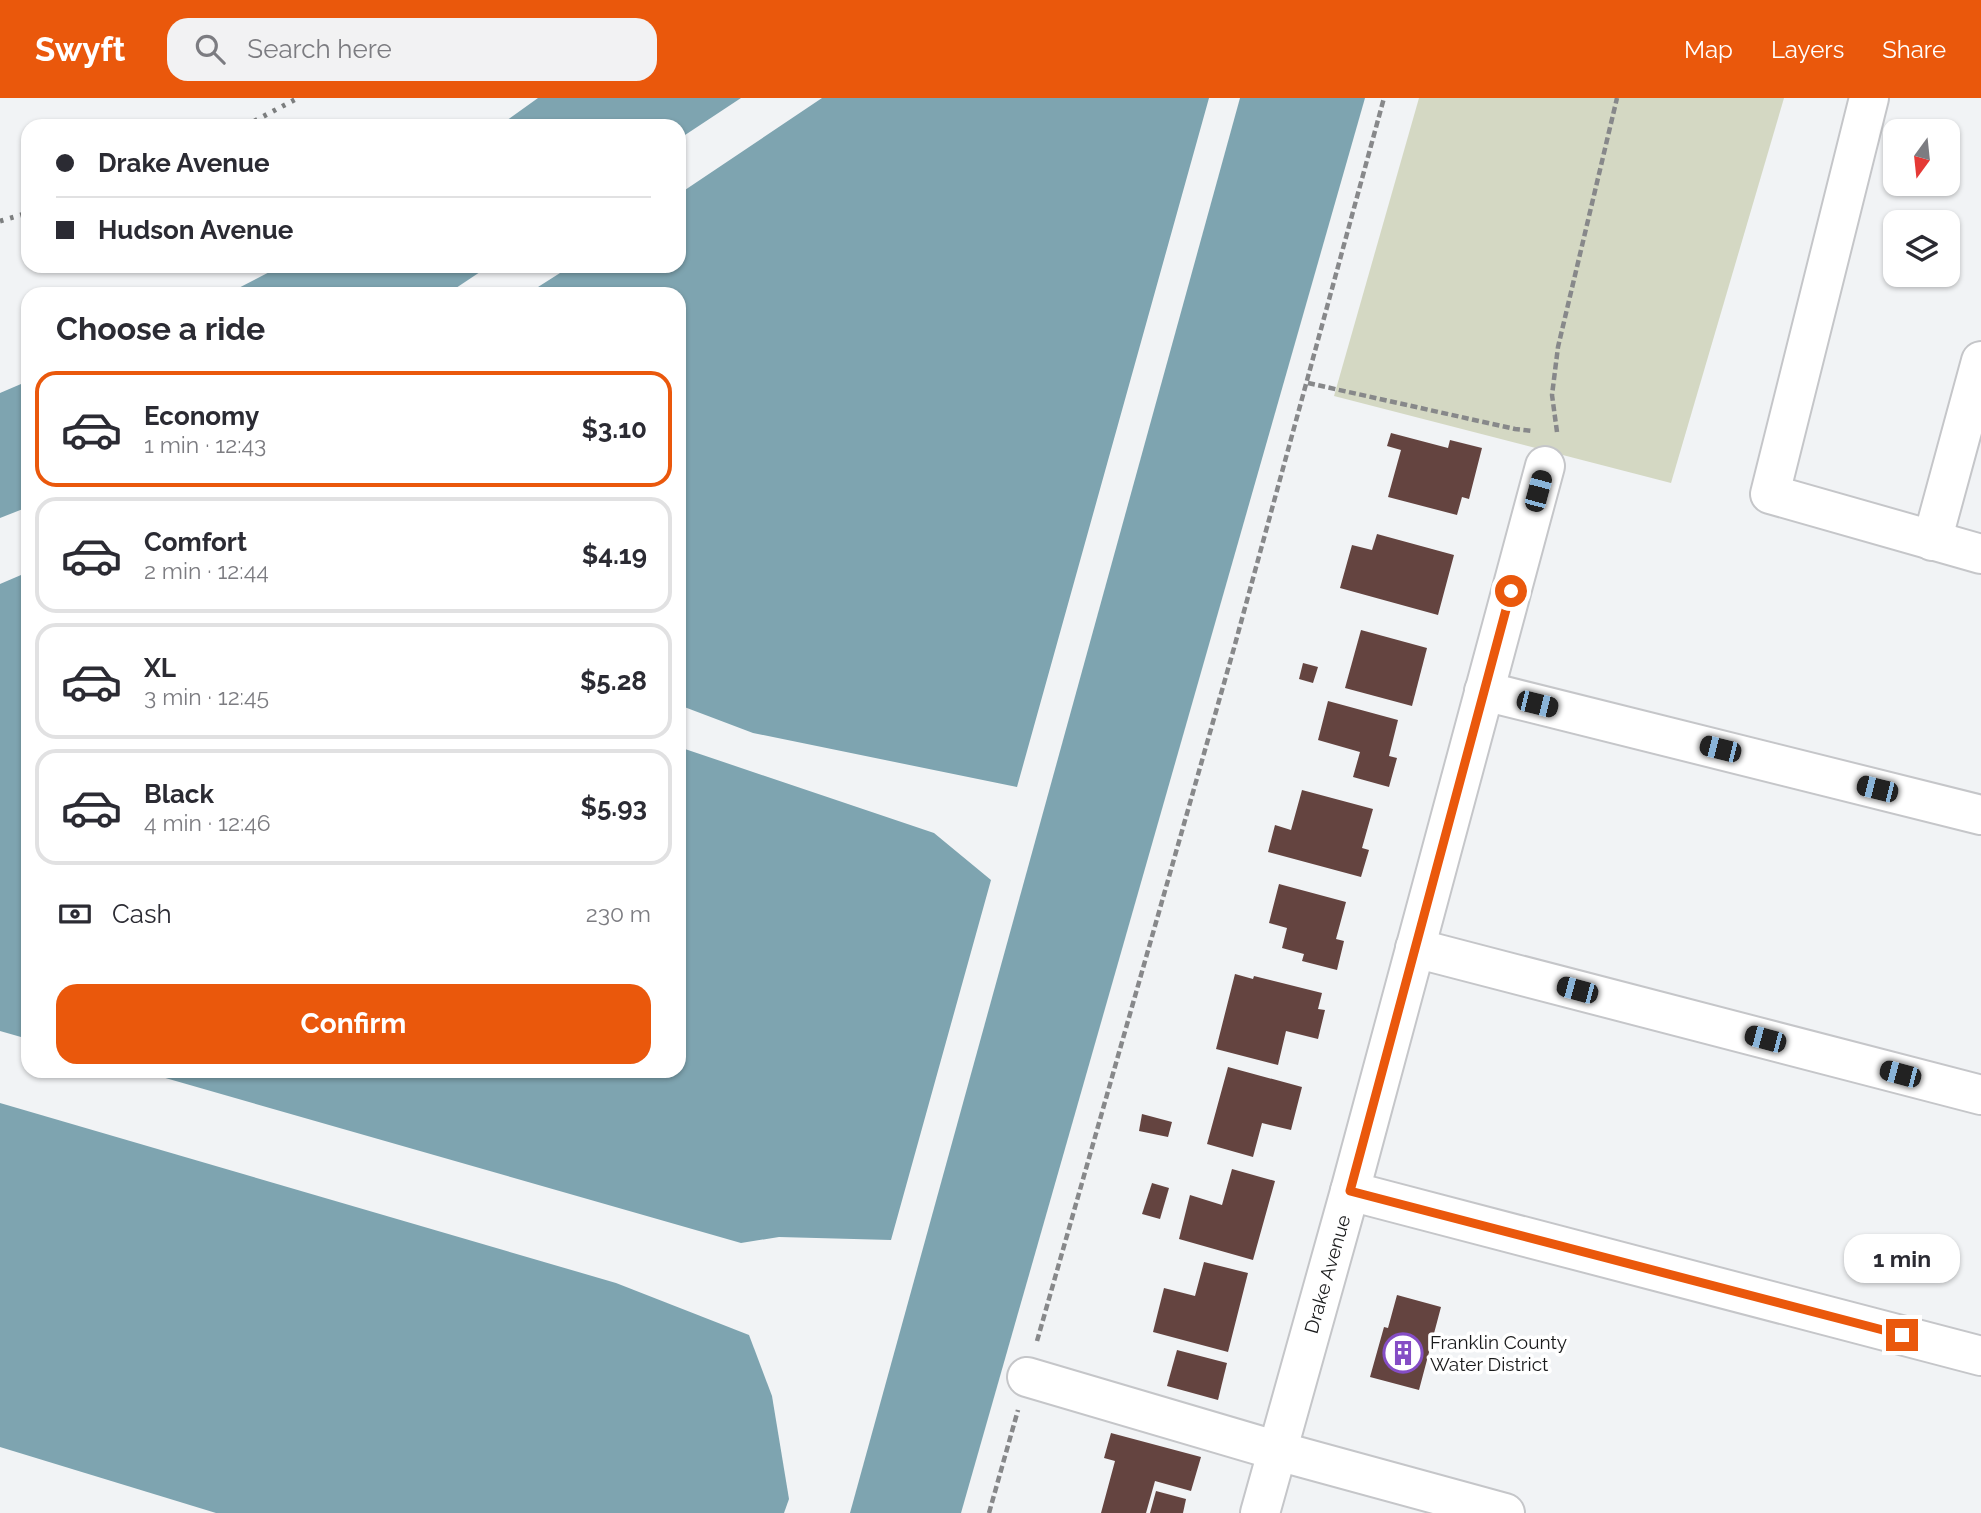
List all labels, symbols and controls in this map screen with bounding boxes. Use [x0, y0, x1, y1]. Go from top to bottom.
search box [167, 18, 657, 81]
text: Swyft [35, 30, 125, 69]
icon: search [191, 30, 229, 68]
text: Search here [247, 34, 392, 64]
text: Map [1684, 35, 1733, 64]
text: Layers [1771, 35, 1844, 64]
text: Share [1882, 35, 1946, 64]
north arrow [1883, 119, 1960, 196]
map controls [1883, 119, 1960, 287]
text: Drake Avenue [98, 148, 270, 178]
button: layers [1883, 210, 1960, 287]
text: Hudson Avenue [98, 215, 293, 245]
text: Choose a ride [56, 310, 265, 347]
icon: car [60, 398, 123, 461]
text: Economy [144, 401, 259, 431]
text: $3.10 [581, 414, 647, 444]
text: 1 min · 12:43 [144, 431, 266, 458]
car [1523, 468, 1554, 514]
icon: car [60, 524, 123, 587]
text: Comfort [144, 527, 247, 557]
text: $4.19 [582, 540, 647, 570]
text: 2 min · 12:44 [144, 557, 269, 584]
route start [1495, 575, 1527, 607]
icon: car [60, 650, 123, 713]
text: XL [144, 653, 176, 683]
text: $5.28 [580, 666, 647, 696]
text: 3 min · 12:45 [144, 683, 269, 710]
car [1515, 689, 1560, 719]
car [1698, 734, 1743, 764]
car [1855, 774, 1900, 804]
icon: car [60, 776, 123, 839]
text: Black [144, 779, 214, 809]
text: $5.93 [580, 792, 647, 822]
text: 4 min · 12:46 [144, 809, 271, 836]
icon: cash [56, 895, 94, 933]
text: Cash [112, 899, 172, 929]
text: 230 m [586, 900, 651, 927]
car [1554, 974, 1601, 1006]
button: Confirm [56, 984, 651, 1064]
car [1742, 1023, 1789, 1055]
car [1877, 1058, 1924, 1090]
street label: Drake Avenue [1300, 1212, 1354, 1336]
callout: 1 min [1844, 1234, 1960, 1282]
text: 1 min [1873, 1245, 1931, 1272]
route end [1886, 1319, 1918, 1351]
place label: Franklin County Water District [1430, 1331, 1567, 1375]
building icon: Franklin County Water District [1382, 1332, 1424, 1374]

